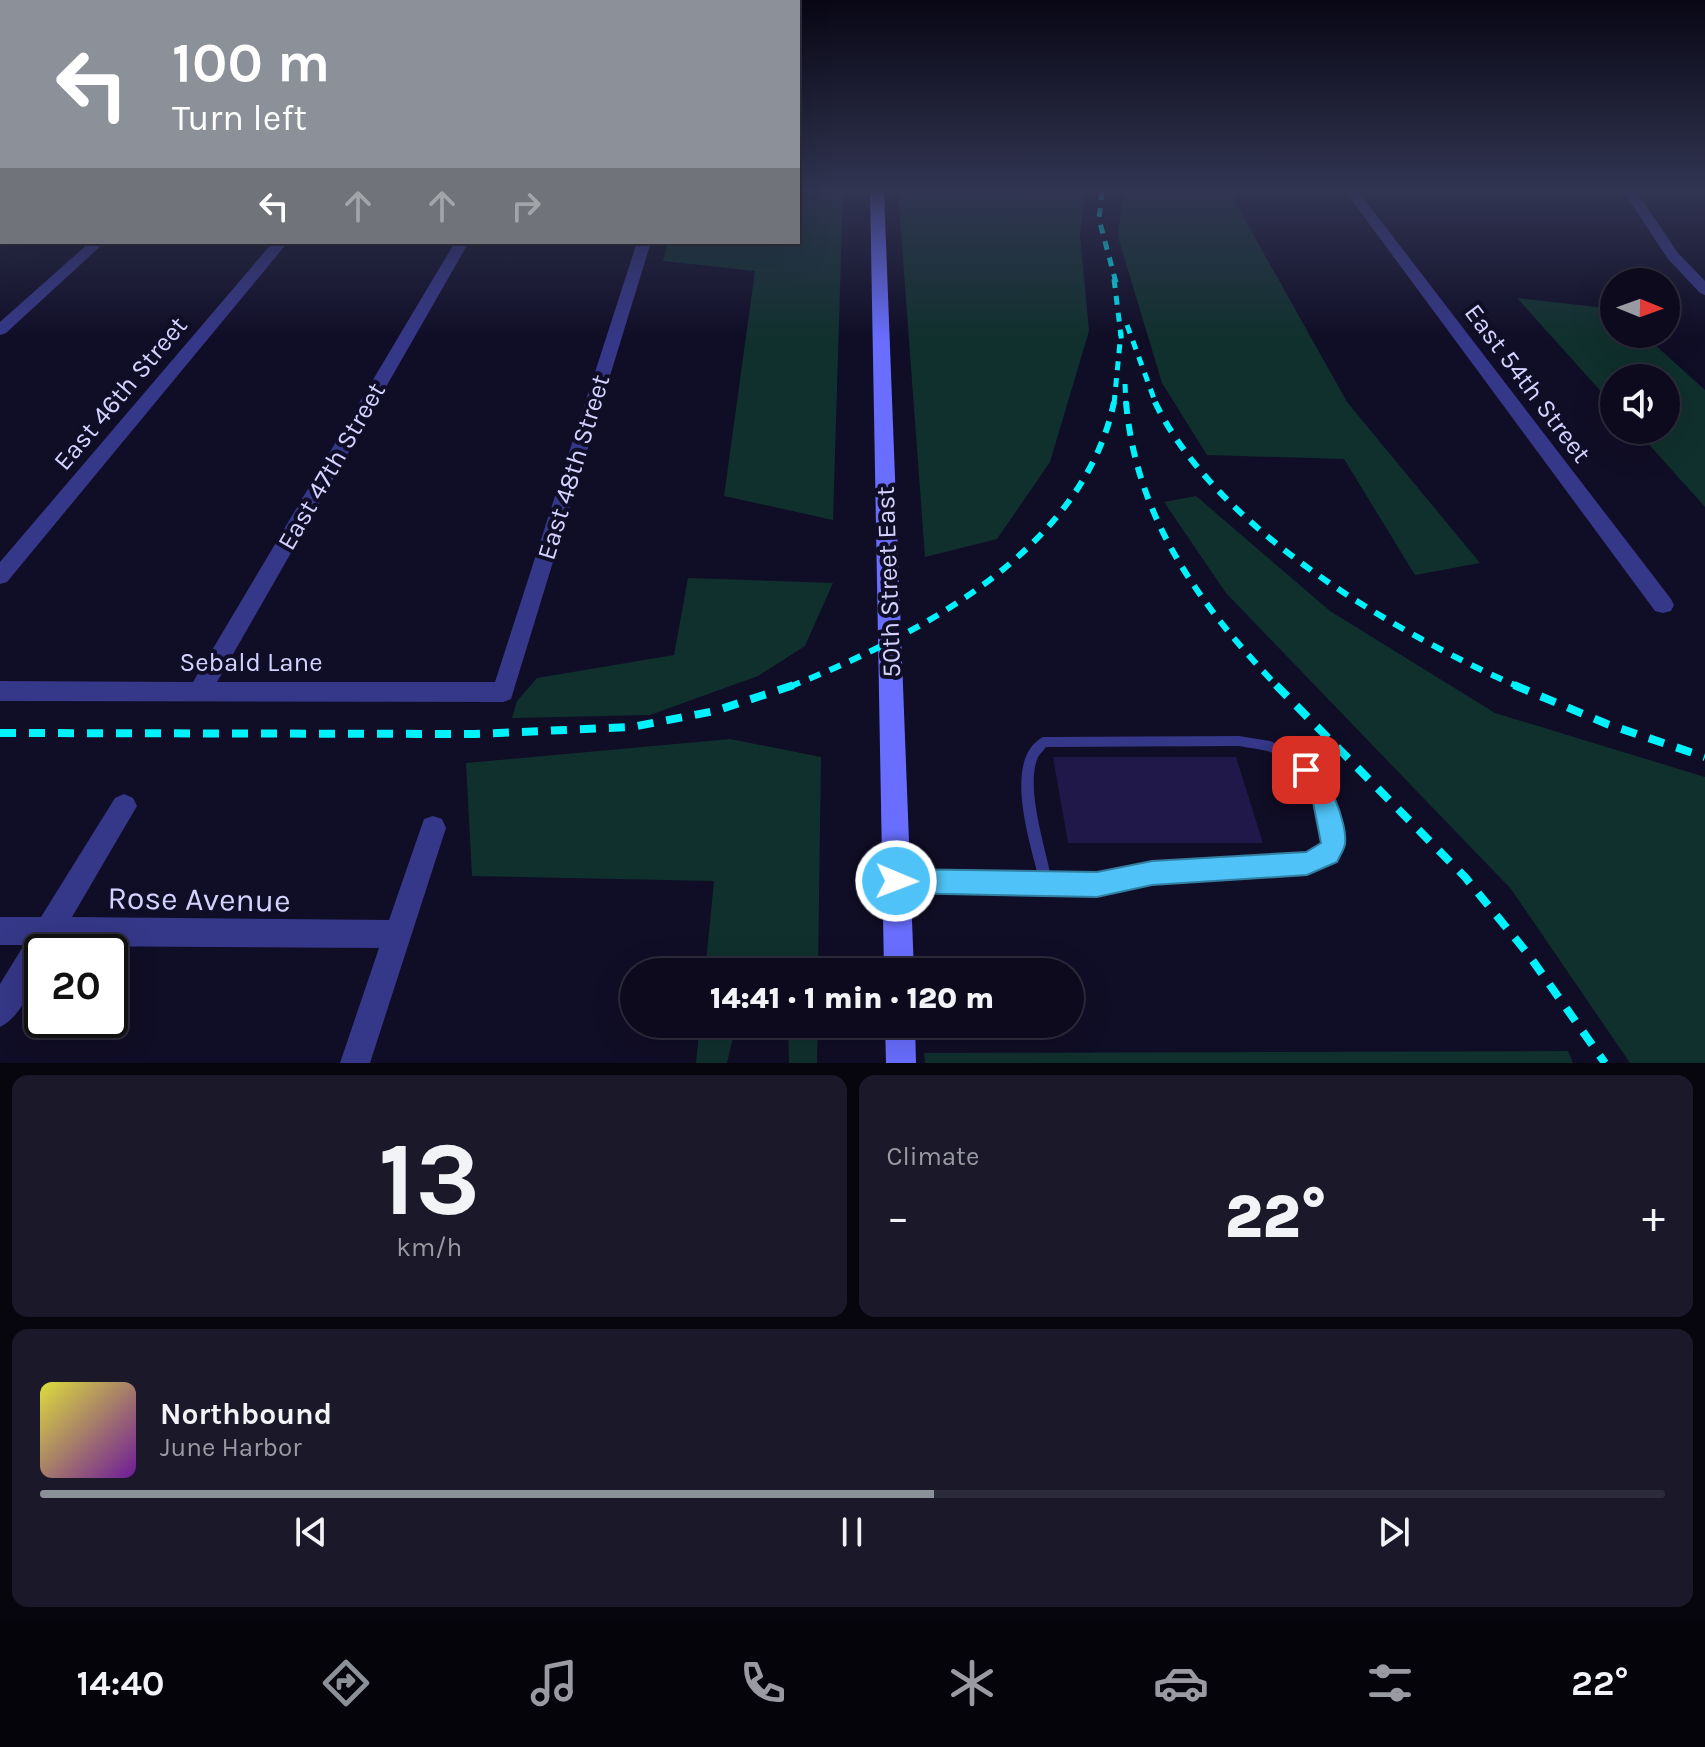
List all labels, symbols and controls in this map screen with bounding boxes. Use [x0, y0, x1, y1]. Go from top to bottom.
text: 100 m [172, 30, 330, 95]
icon: left [40, 32, 144, 136]
text: Turn left [172, 97, 307, 139]
icon: left [252, 184, 296, 228]
icon: ahead [336, 184, 380, 228]
icon: ahead [420, 184, 464, 228]
icon: right [504, 184, 548, 228]
north arrow [1600, 268, 1680, 348]
map controls [1600, 268, 1680, 444]
street label: East 54th Street [1458, 298, 1598, 469]
street label: East 46th Street [47, 310, 194, 476]
button: sound [1600, 364, 1680, 444]
street label: East 48th Street [531, 371, 616, 564]
street label: East 47th Street [271, 377, 392, 556]
street label: 50th Street East [870, 485, 907, 678]
street label: Sebald Lane [179, 647, 323, 678]
pin [1272, 736, 1340, 804]
icon: arrive [1284, 748, 1328, 792]
position arrow [854, 839, 938, 923]
street label: Rose Avenue [107, 879, 291, 920]
speed limit sign: 20 [24, 934, 128, 1038]
text: 14:41 · 1 min · 120 m [710, 980, 994, 1016]
text: 13 [378, 1119, 480, 1240]
text: Climate [887, 1141, 979, 1172]
text: 22° [1225, 1182, 1327, 1252]
text: − [887, 1192, 910, 1243]
text: + [1642, 1192, 1665, 1243]
text: km/h [396, 1232, 462, 1263]
text: Northbound [160, 1396, 332, 1432]
text: June Harbor [160, 1432, 302, 1463]
icon: previous [289, 1510, 333, 1554]
icon: pause [830, 1510, 874, 1554]
icon: next [1372, 1510, 1416, 1554]
icon: directions [318, 1655, 374, 1711]
icon: music [526, 1655, 582, 1711]
icon: phone [735, 1655, 791, 1711]
icon: climate [944, 1655, 1000, 1711]
icon: car [1153, 1655, 1209, 1711]
icon: filters [1362, 1655, 1418, 1711]
text: 14:40 [76, 1662, 165, 1704]
text: 22° [1571, 1662, 1629, 1704]

